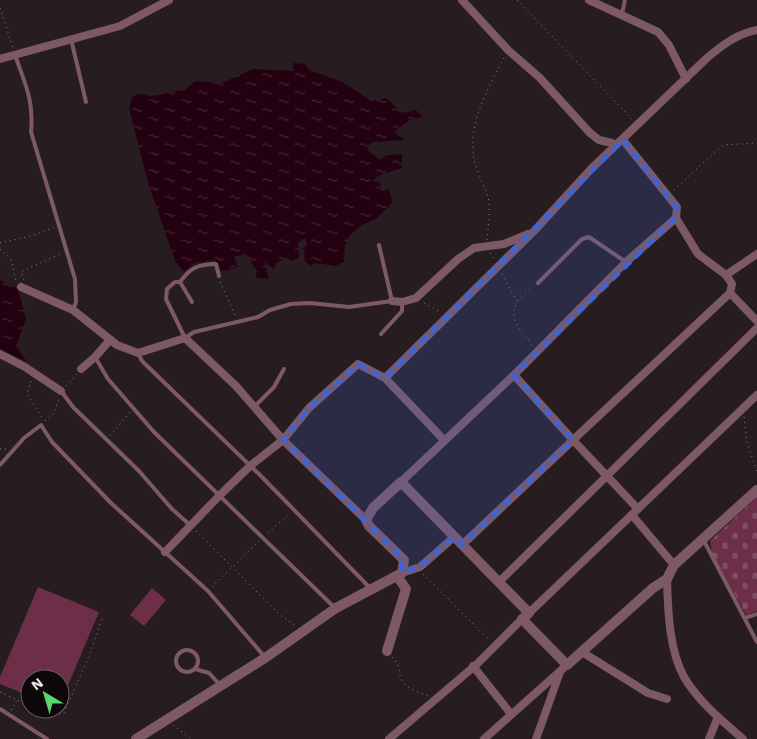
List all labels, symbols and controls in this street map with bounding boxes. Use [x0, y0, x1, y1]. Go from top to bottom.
north arrow [20, 669, 70, 719]
text: N [28, 674, 46, 693]

